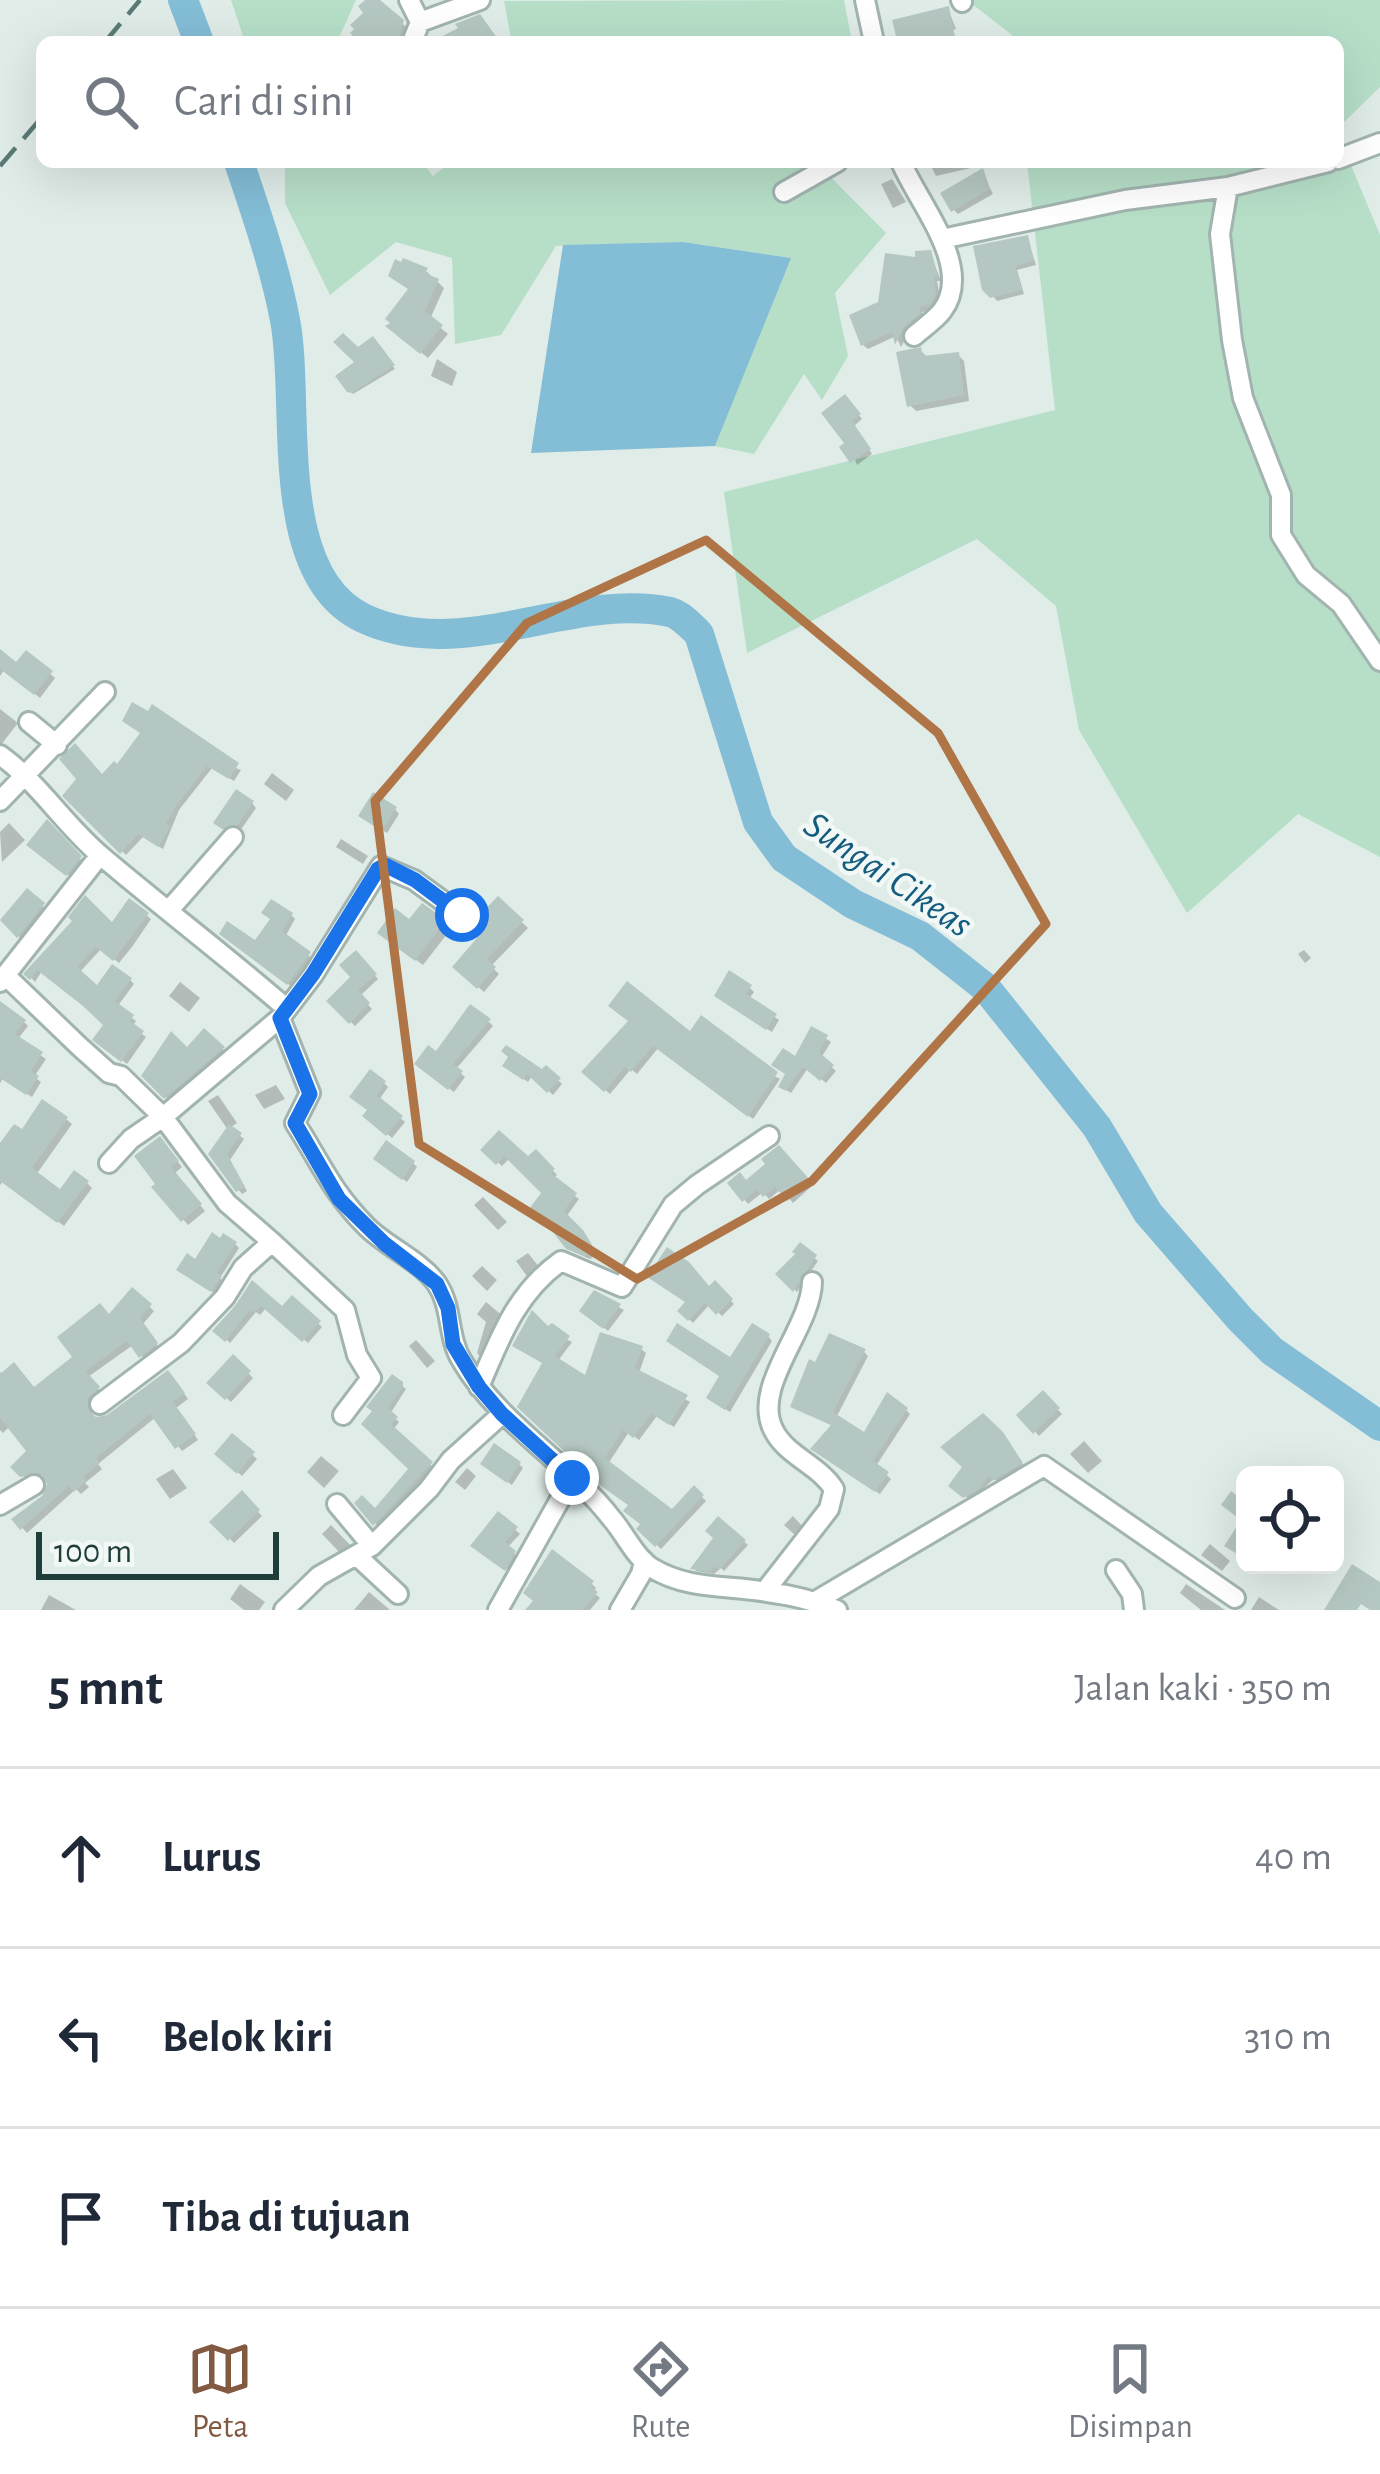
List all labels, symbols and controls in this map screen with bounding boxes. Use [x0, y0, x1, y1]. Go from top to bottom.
search box [36, 36, 1344, 168]
icon: search [78, 69, 144, 135]
text: Cari di sini [174, 79, 354, 124]
water label: Sungai Cikeas [797, 805, 978, 945]
route start [435, 888, 489, 942]
route end [545, 1451, 599, 1505]
map controls [1236, 1466, 1344, 1574]
button: locate [1236, 1466, 1344, 1574]
scale bar [36, 1526, 279, 1579]
text: 100 m [54, 1536, 132, 1569]
text: 5 mnt [48, 1663, 163, 1714]
text: Jalan kaki · 350 m [1074, 1669, 1332, 1708]
icon: ahead [48, 1825, 114, 1891]
text: Lurus [162, 1835, 261, 1880]
text: 40 m [1255, 1838, 1332, 1877]
icon: left [48, 2005, 114, 2071]
text: Belok kiri [162, 2015, 333, 2060]
text: 310 m [1244, 2018, 1332, 2057]
icon: arrive [48, 2185, 114, 2251]
text: Tiba di tujuan [162, 2195, 411, 2240]
tab: Peta [187, 2336, 253, 2448]
tab: Rute [628, 2336, 694, 2448]
tab: Disimpan [1068, 2336, 1193, 2448]

